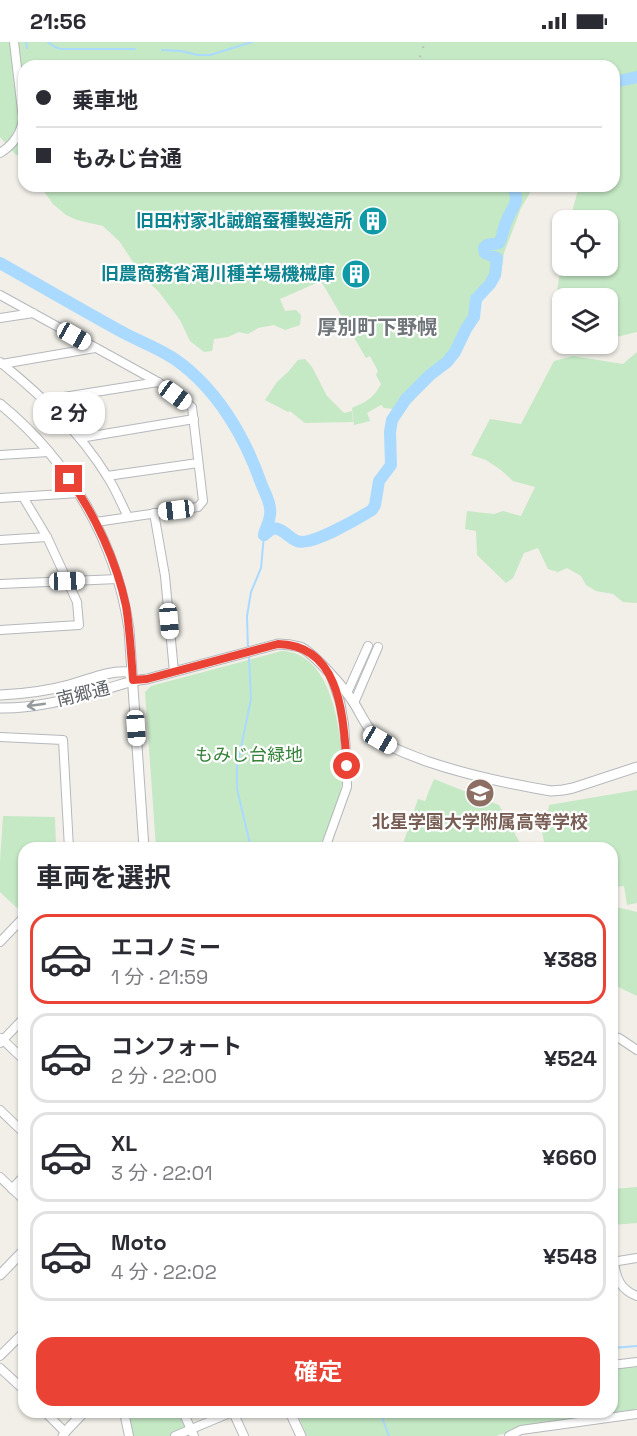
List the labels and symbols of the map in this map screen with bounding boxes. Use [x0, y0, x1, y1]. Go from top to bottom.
building icon: 旧田村家北誠館蚕種製造所 [357, 205, 389, 237]
place label: 旧田村家北誠館蚕種製造所 [136, 209, 352, 232]
building icon: 旧農商務省滝川種羊場機械庫 [340, 258, 372, 290]
place label: 旧農商務省滝川種羊場機械庫 [101, 262, 335, 285]
district label: 厚別町下野幌 [317, 314, 437, 340]
car [54, 319, 94, 353]
car [155, 377, 195, 413]
callout: 2 分 [33, 392, 105, 434]
route end [55, 465, 82, 492]
car [157, 499, 195, 521]
car [49, 571, 85, 591]
car [158, 602, 180, 640]
street label: 南郷通 [54, 676, 112, 711]
one-way arrow [27, 699, 47, 710]
car [126, 709, 146, 747]
car [360, 723, 400, 757]
park label: もみじ台緑地 [195, 743, 303, 766]
route start [333, 752, 360, 779]
school or university icon: 北星学園大学附属高等学校 [464, 777, 496, 809]
place label: 北星学園大学附属高等学校 [372, 810, 588, 833]

